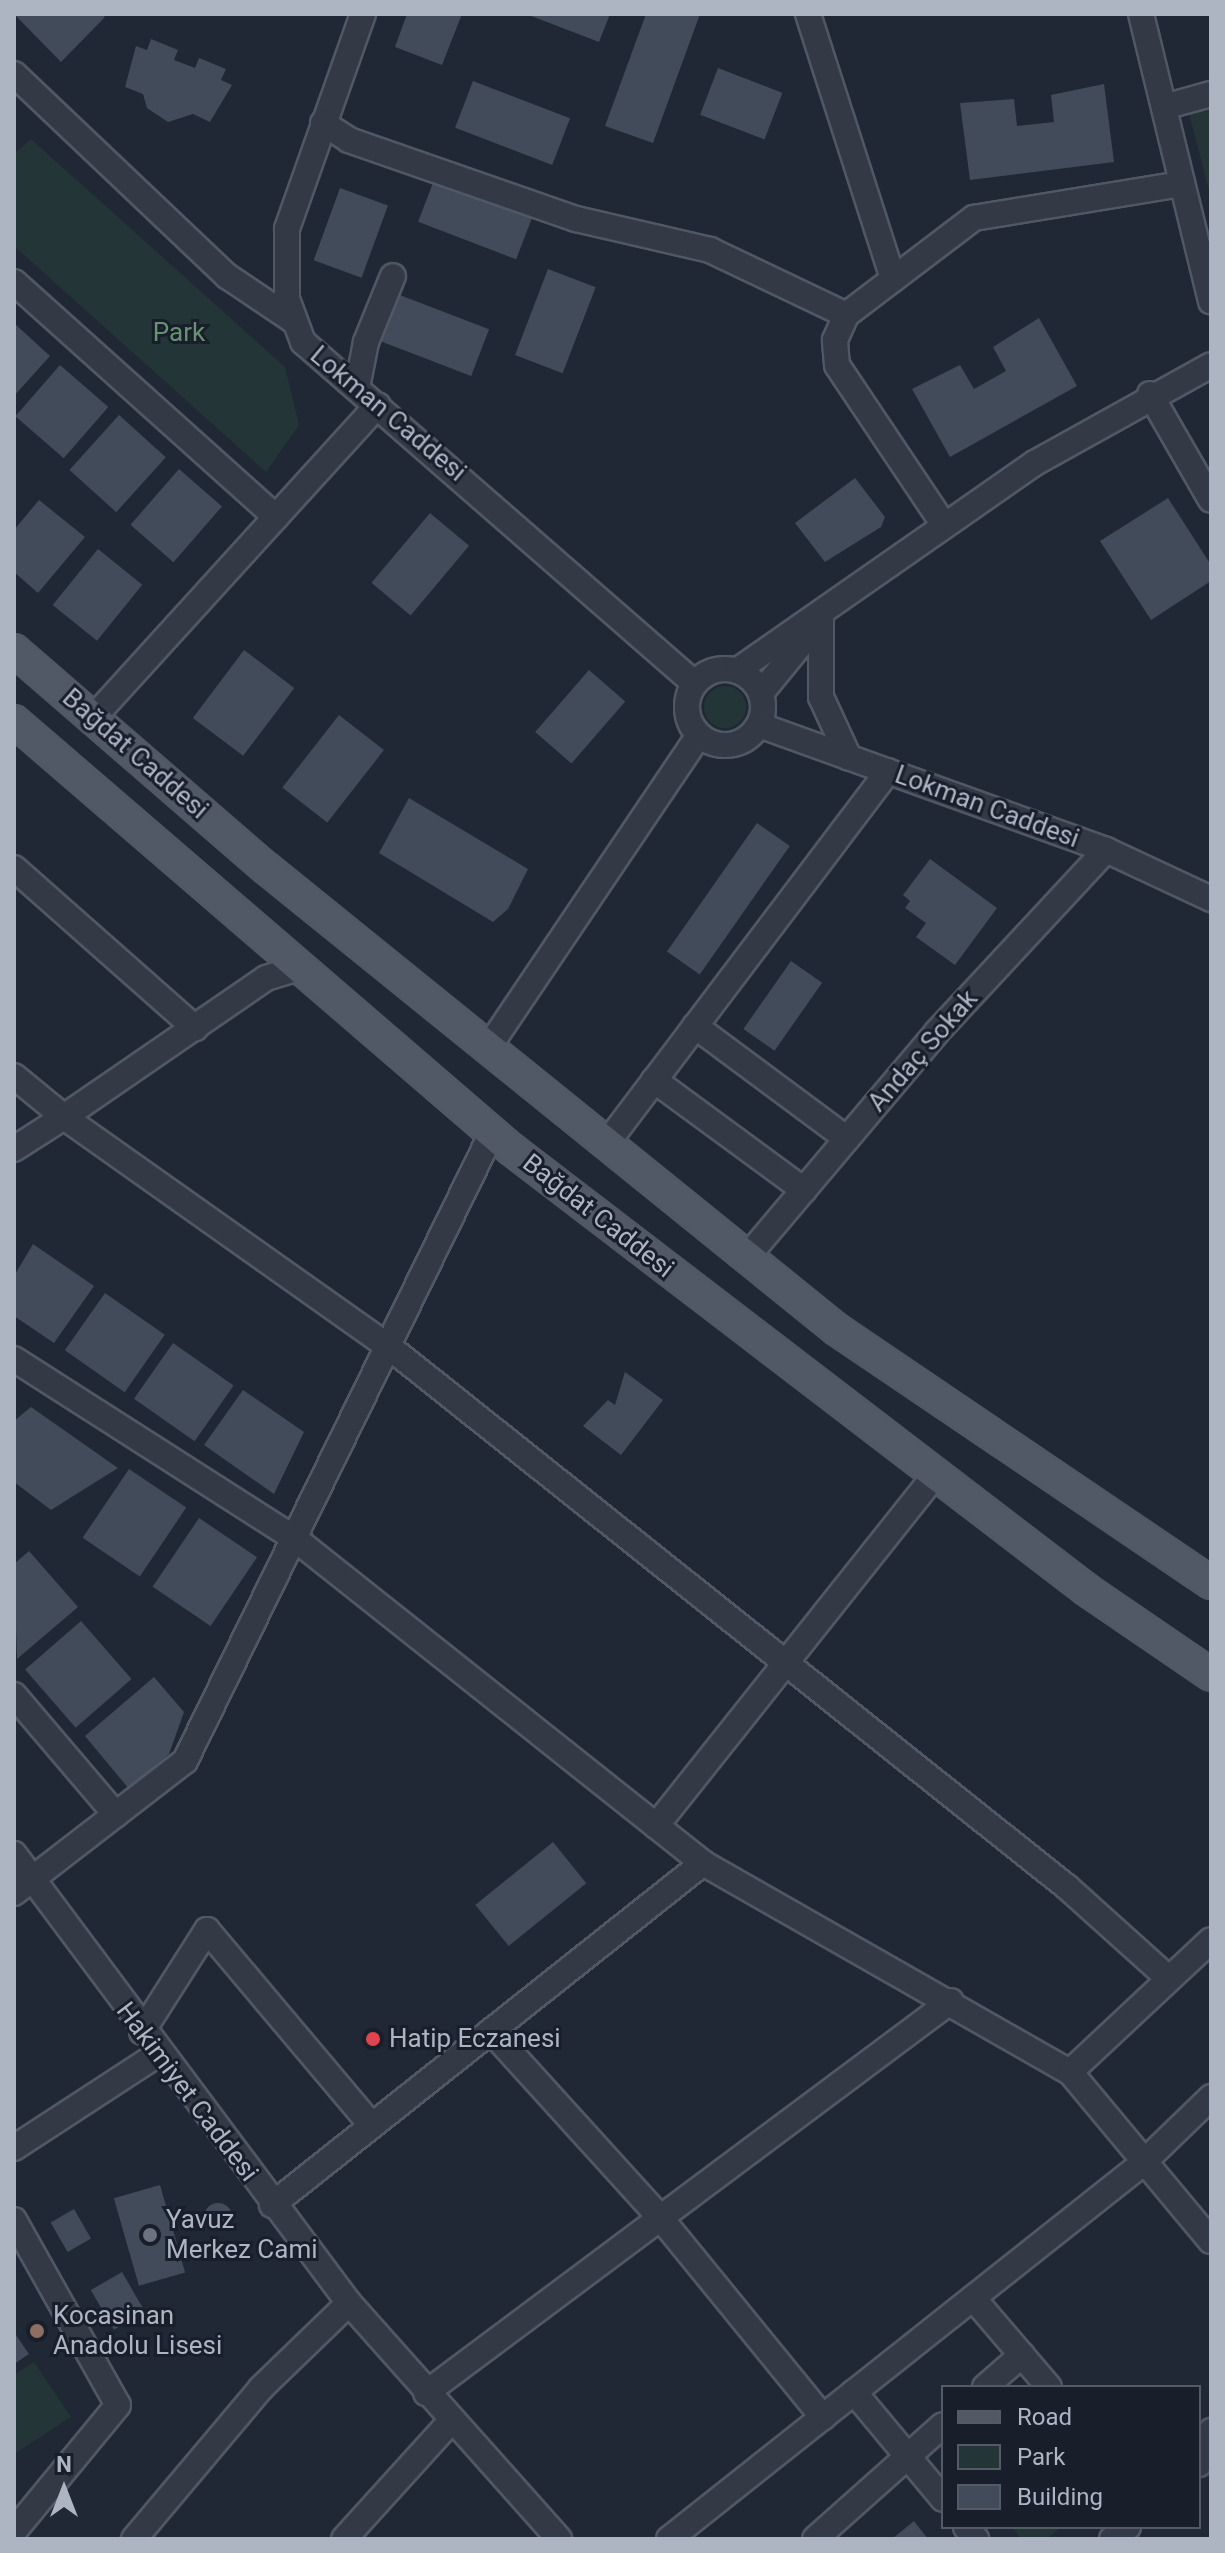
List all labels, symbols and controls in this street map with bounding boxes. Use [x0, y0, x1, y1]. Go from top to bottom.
park label: Park [153, 317, 205, 349]
street label: Lokman Caddesi [304, 340, 472, 488]
street label: Bağdat Caddesi [56, 682, 214, 826]
street label: Lokman Caddesi [891, 759, 1083, 855]
street label: Andaç Sokak [862, 984, 984, 1118]
street label: Bağdat Caddesi [516, 1147, 680, 1285]
street label: Hakimiyet Caddesi [110, 1996, 264, 2188]
place label: Hatip Eczanesi [389, 2023, 561, 2055]
marker: Hatip Eczanesi [364, 2030, 382, 2048]
place label: Yavuz Merkez Cami [166, 2204, 318, 2266]
marker: Yavuz Merkez Cami [141, 2226, 159, 2244]
place label: Kocasinan Anadolu Lisesi [53, 2300, 222, 2362]
marker: Kocasinan Anadolu Lisesi [28, 2322, 46, 2340]
legend [941, 2385, 1201, 2529]
text: Road [1017, 2403, 1072, 2431]
text: Park [1017, 2443, 1065, 2471]
north arrow [24, 2449, 104, 2529]
text: N [56, 2452, 72, 2477]
text: Building [1017, 2483, 1103, 2511]

